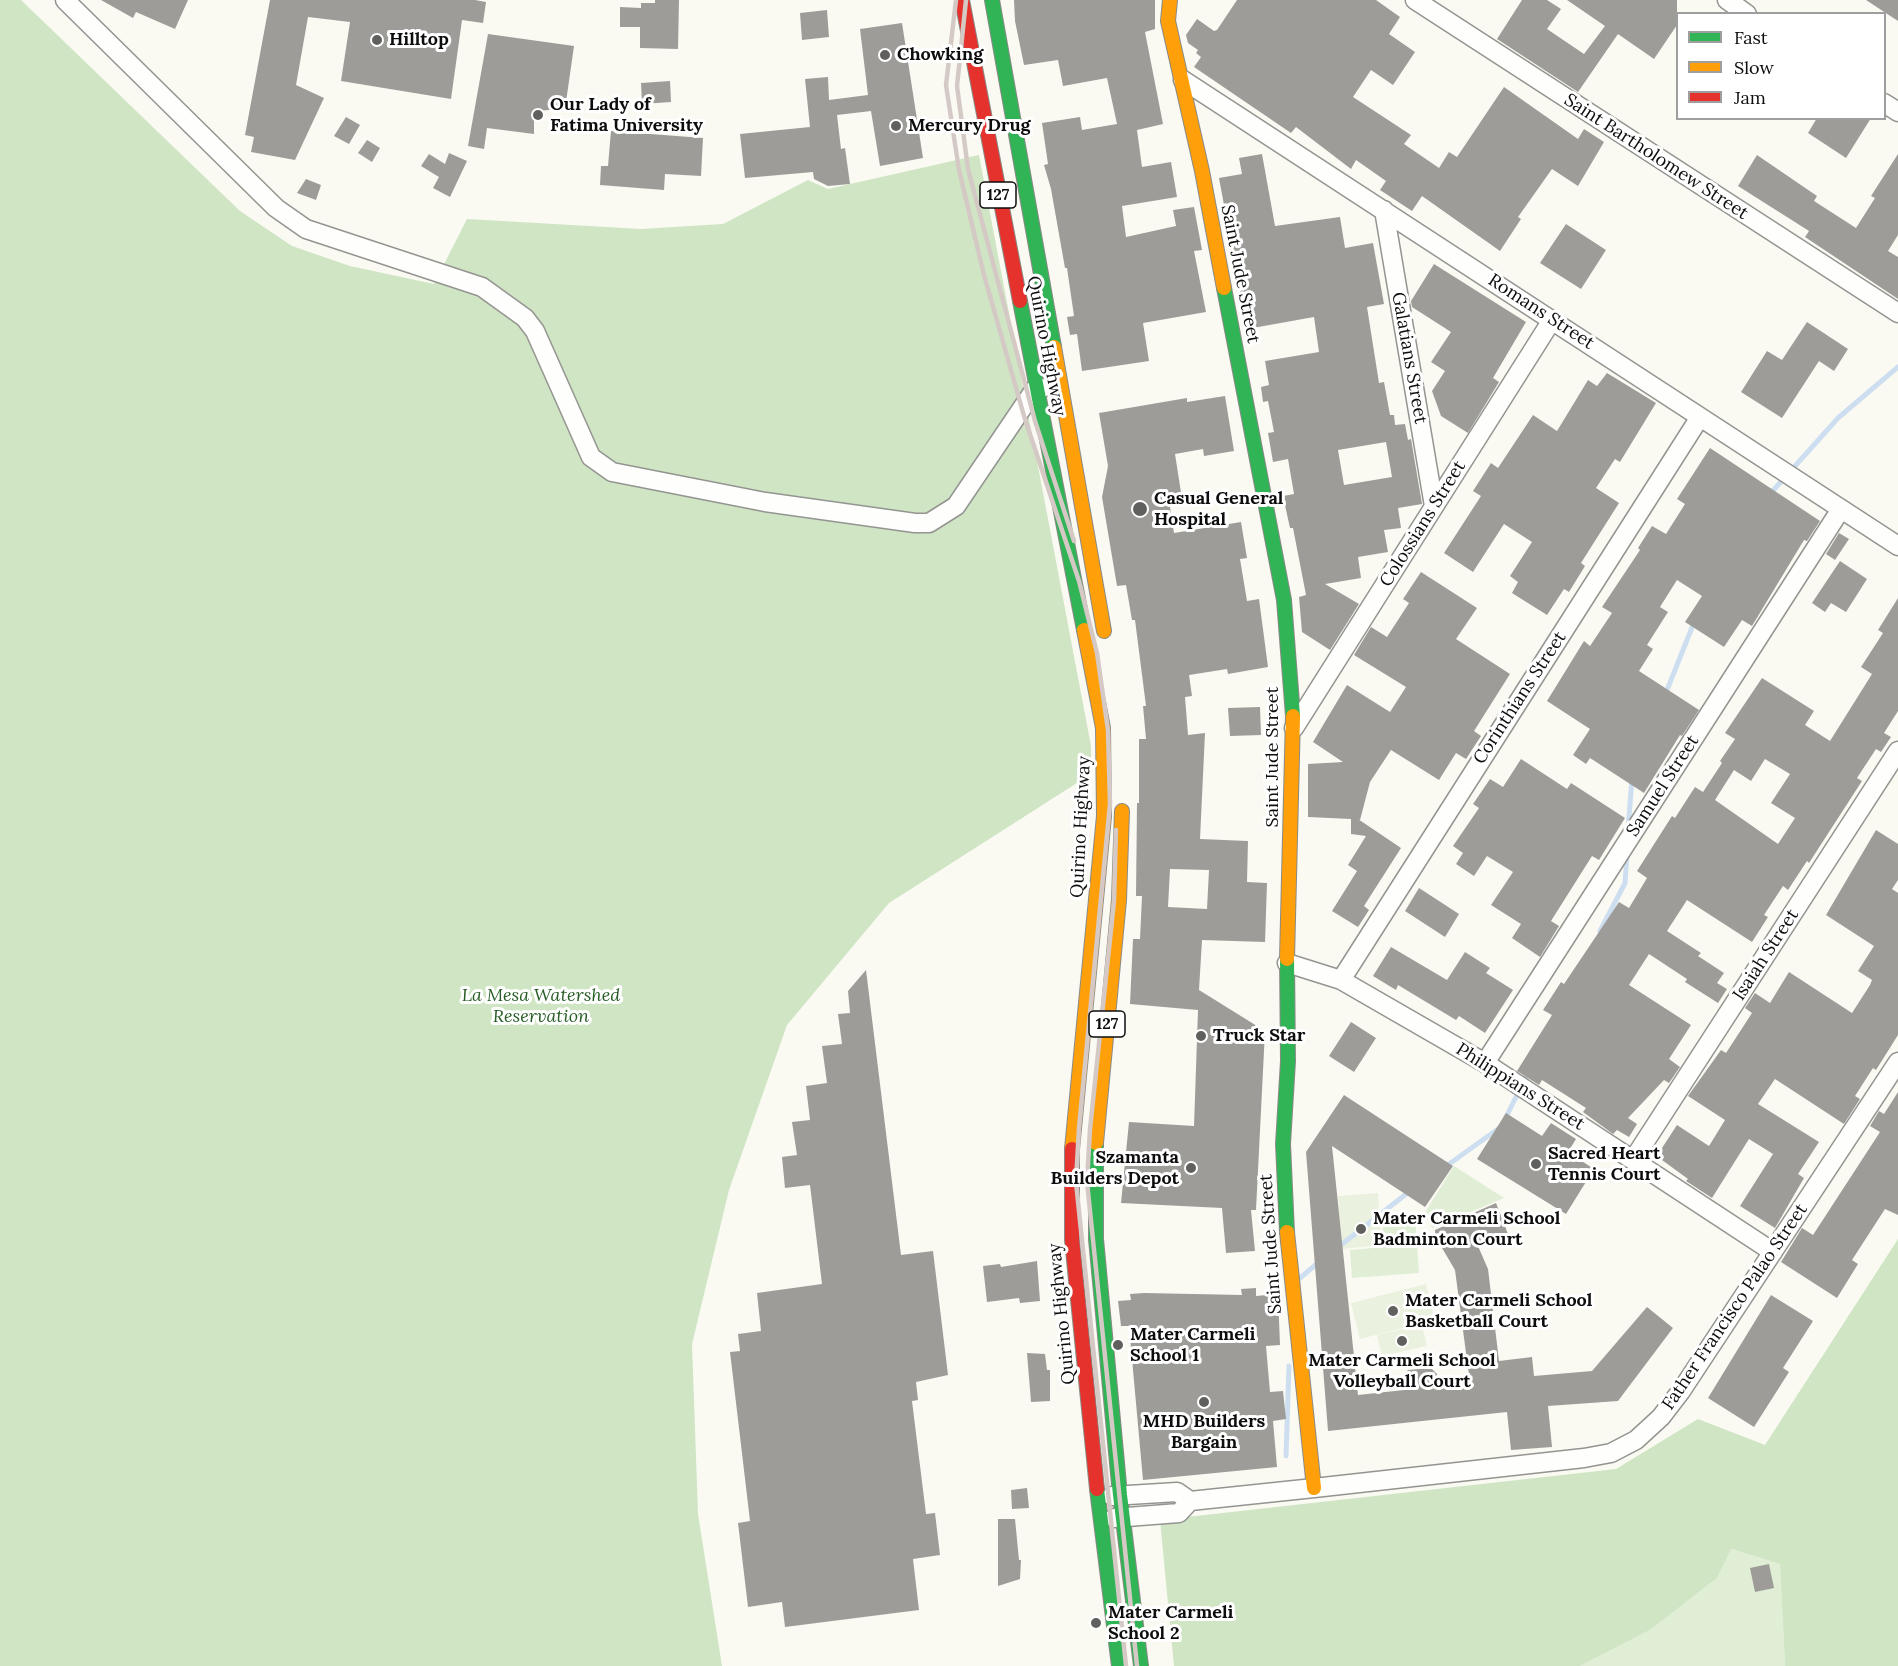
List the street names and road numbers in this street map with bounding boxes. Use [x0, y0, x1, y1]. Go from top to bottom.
street label: Saint Bartholomew Street [1560, 89, 1752, 225]
road number: 127 [980, 182, 1016, 208]
street label: Saint Jude Street [1216, 203, 1264, 345]
street label: Romans Street [1484, 270, 1598, 354]
street label: Quirino Highway [1022, 274, 1070, 418]
street label: Galatians Street [1387, 290, 1431, 426]
street label: Colossians Street [1376, 457, 1470, 591]
street label: Corinthians Street [1469, 628, 1571, 768]
street label: Saint Jude Street [1262, 687, 1284, 827]
street label: Samuel Street [1622, 731, 1704, 841]
street label: Quirino Highway [1066, 755, 1096, 899]
street label: Isaiah Street [1729, 905, 1803, 1005]
road number: 127 [1089, 1011, 1125, 1037]
street label: Philippians Street [1452, 1039, 1588, 1135]
street label: Saint Jude Street [1255, 1173, 1287, 1315]
street label: Father Francisco Palao Street [1658, 1200, 1812, 1414]
street label: Quirino Highway [1044, 1242, 1080, 1386]

